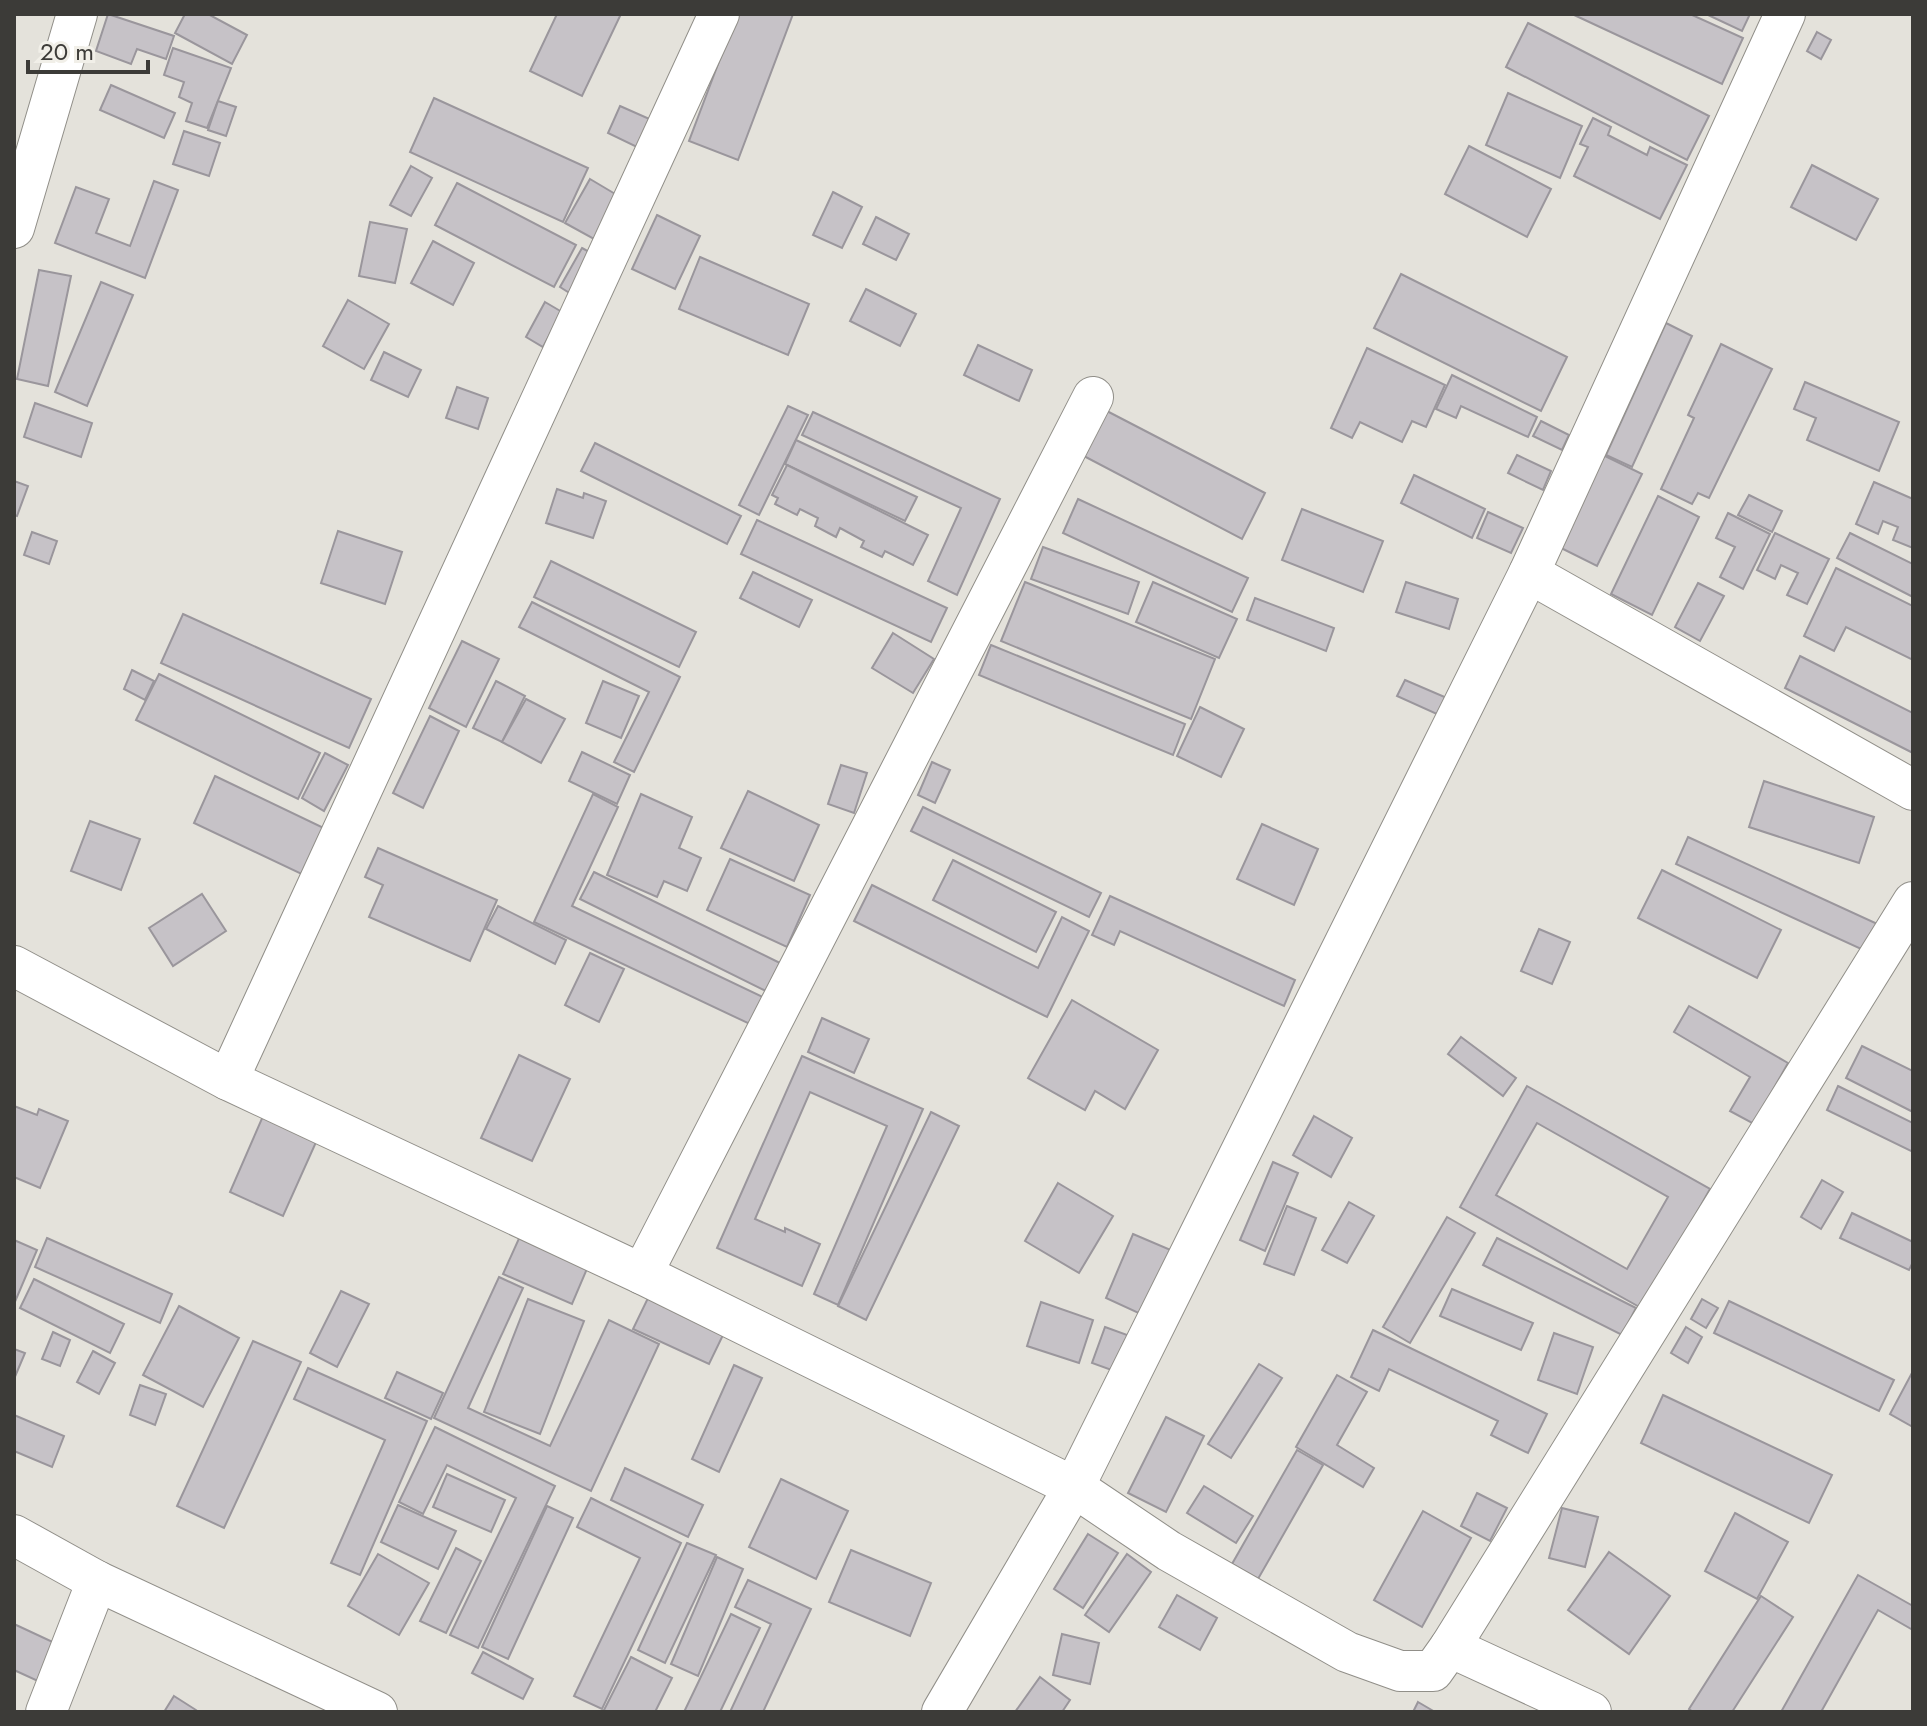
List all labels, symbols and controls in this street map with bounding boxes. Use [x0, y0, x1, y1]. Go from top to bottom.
scale bar [28, 24, 148, 74]
text: 20 m [40, 34, 94, 69]

